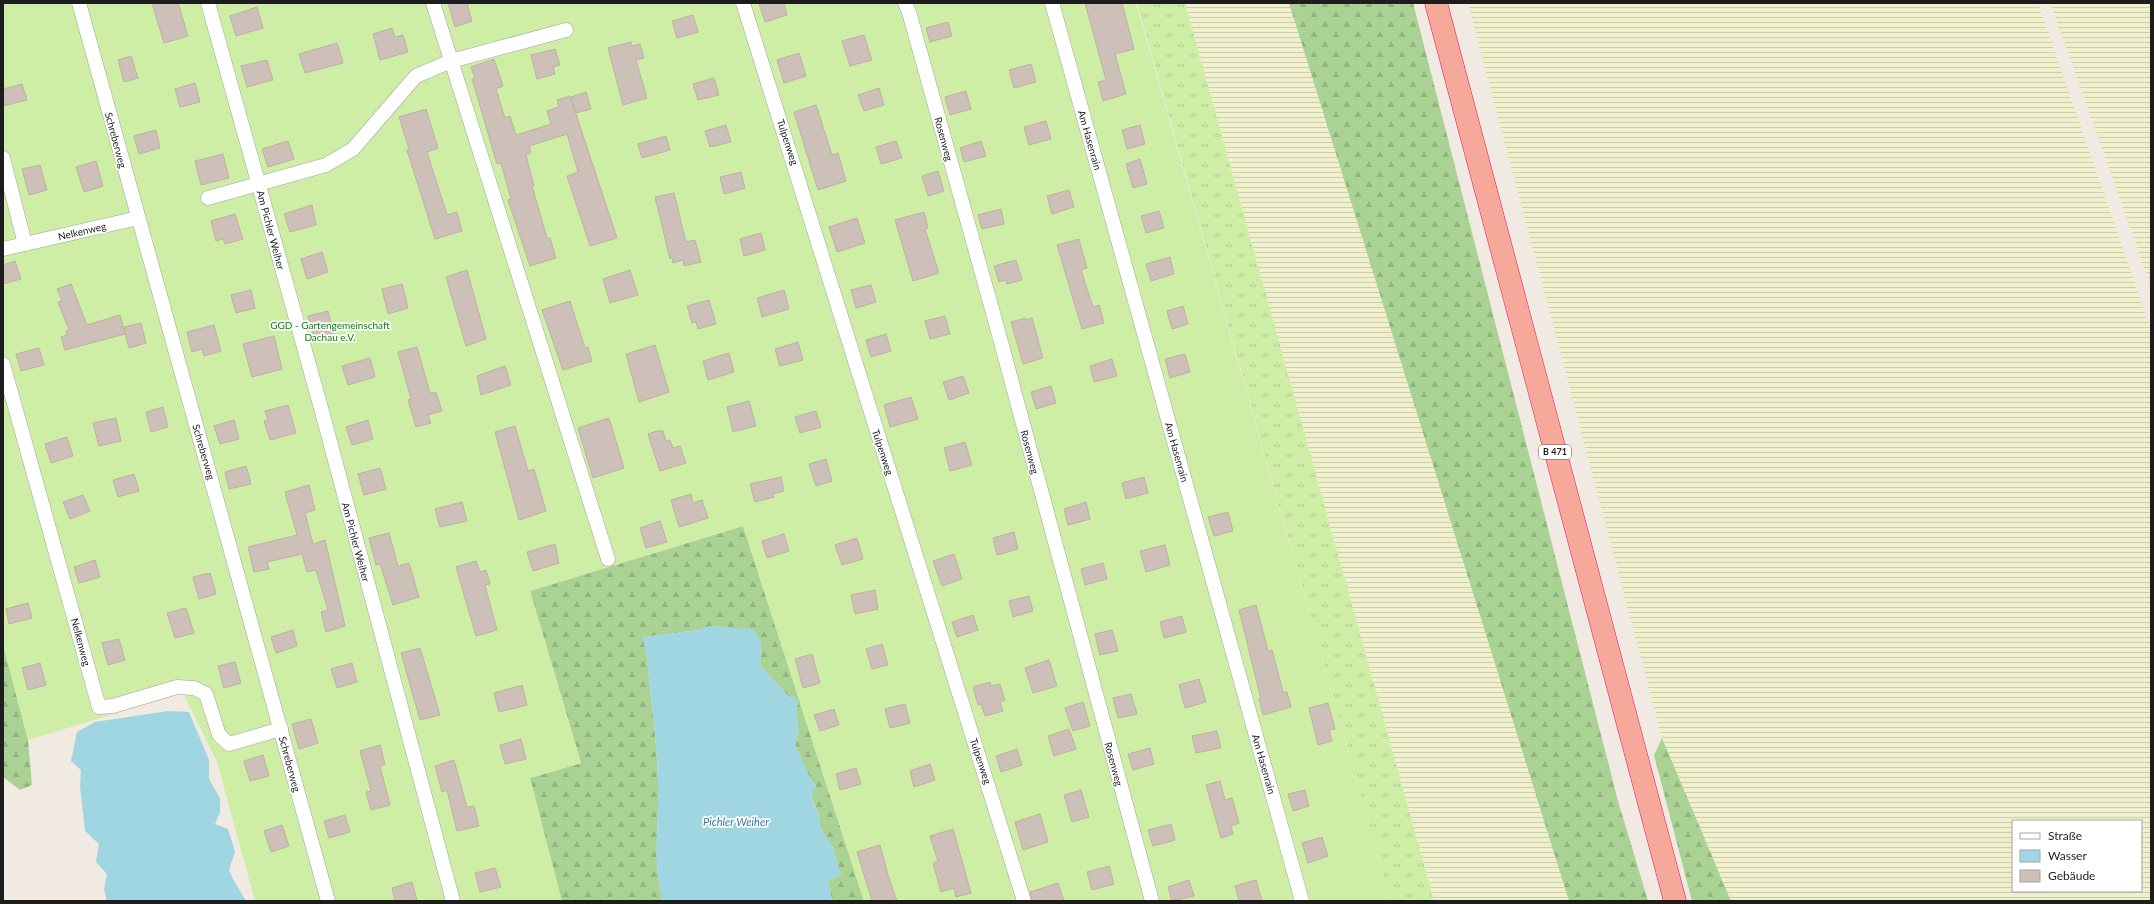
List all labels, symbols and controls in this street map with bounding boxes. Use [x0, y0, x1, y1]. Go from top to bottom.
street label: Am Hasenrain [1076, 109, 1104, 171]
street label: Schreberweg [103, 111, 129, 169]
street label: Rosenweg [932, 116, 956, 162]
street label: Tulpenweg [775, 118, 801, 166]
street label: Am Pichler Weiher [255, 189, 287, 271]
street label: Nelkenweg [57, 220, 107, 242]
park label: GGD - Gartengemeinschaft Dachau e.V. [270, 319, 390, 343]
street label: Am Hasenrain [1163, 421, 1191, 483]
street label: Schreberweg [190, 423, 218, 481]
street label: Tulpenweg [870, 428, 896, 476]
street label: Rosenweg [1018, 429, 1042, 475]
road number: B 471 [1539, 445, 1571, 459]
street label: Am Pichler Weiher [340, 501, 372, 583]
street label: Nelkenweg [69, 617, 93, 667]
street label: Am Hasenrain [1250, 733, 1278, 795]
street label: Schreberweg [277, 735, 303, 793]
street label: Tulpenweg [968, 737, 994, 785]
street label: Rosenweg [1102, 741, 1126, 787]
water label: Pichler Weiher [703, 815, 769, 828]
legend [2012, 820, 2142, 892]
text: Straße [2048, 828, 2082, 843]
text: Wasser [2048, 848, 2087, 863]
text: Gebäude [2048, 868, 2095, 883]

